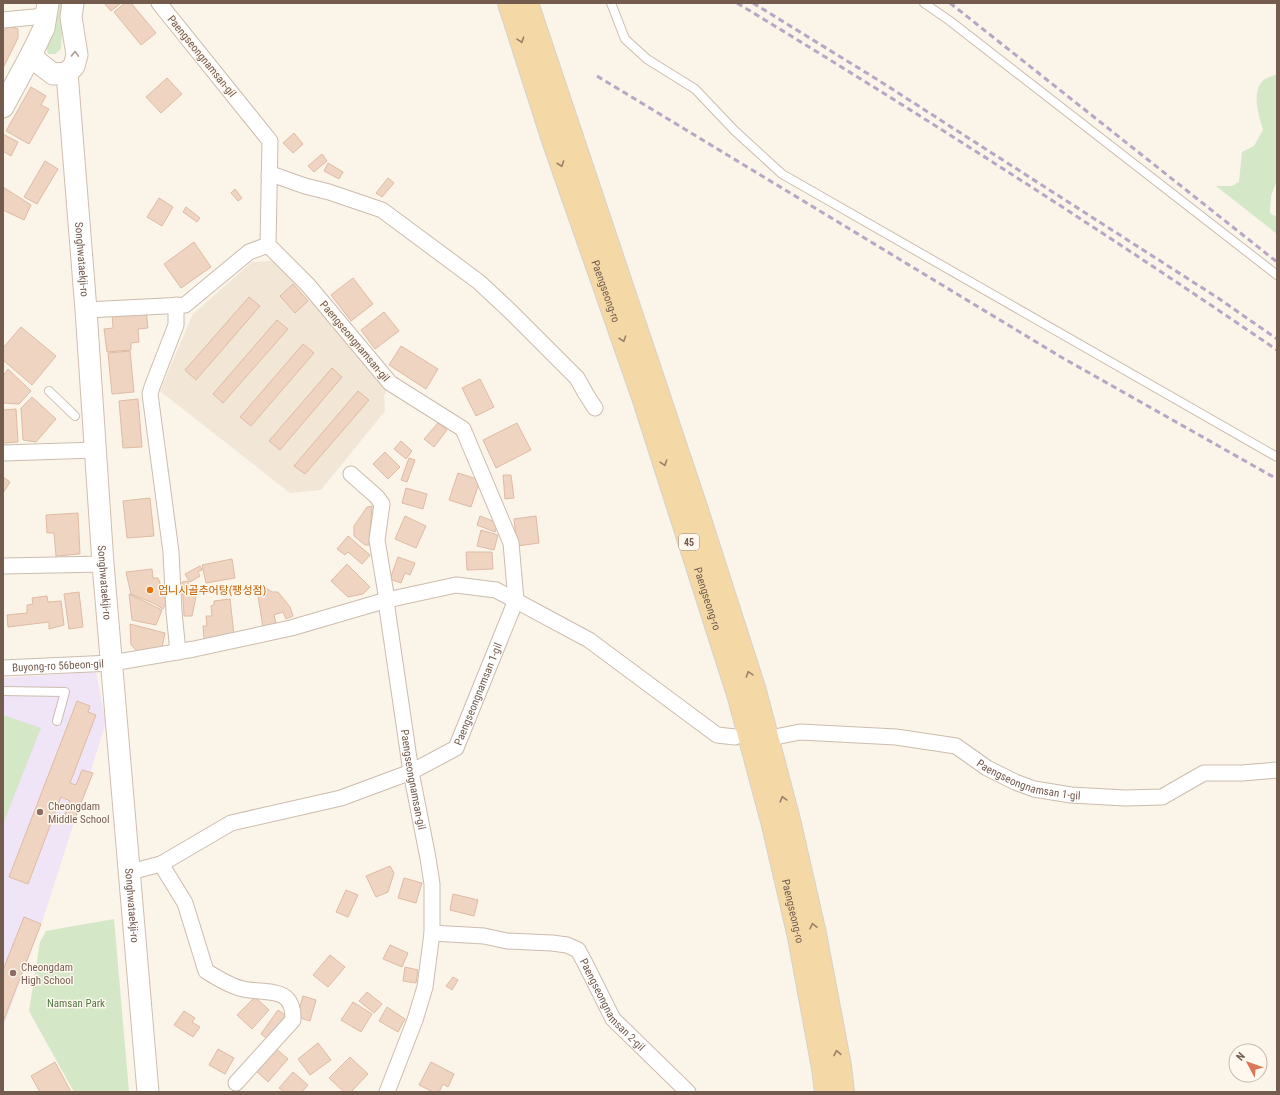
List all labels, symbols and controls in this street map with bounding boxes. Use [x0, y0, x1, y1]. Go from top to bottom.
street label: Paengseongnamsan-gil [165, 13, 239, 100]
one-way arrow [516, 36, 525, 43]
one-way arrow [71, 51, 80, 58]
one-way arrow [557, 160, 565, 167]
street label: Songhwataekji-ro [72, 222, 91, 298]
street label: Paengseong-ro [589, 258, 623, 325]
street label: Paengseongnamsan-gil [317, 298, 392, 384]
one-way arrow [618, 336, 626, 343]
one-way arrow [659, 459, 668, 466]
road number: 45 [679, 534, 699, 550]
street label: Songhwataekji-ro [95, 545, 114, 621]
street label: Paengseong-ro [691, 566, 723, 632]
place label: 엄니시골추어탕(팽성점) [158, 584, 266, 597]
marker: 엄니시골추어탕(팽성점) [145, 585, 155, 595]
street label: Paengseongnamsan 1-gil [452, 641, 505, 747]
street label: Buyong-ro 56beon-gil [12, 657, 104, 675]
one-way arrow [745, 671, 754, 678]
street label: Paengseongnamsan-gil [398, 729, 428, 831]
street label: Paengseongnamsan 1-gil [974, 757, 1081, 803]
one-way arrow [780, 796, 788, 802]
place label: Cheongdam Middle School [48, 800, 110, 826]
marker: Cheongdam Middle School [35, 807, 45, 817]
street label: Songhwataekji-ro [122, 868, 141, 944]
street label: Paengseong-ro [779, 878, 806, 945]
one-way arrow [809, 923, 817, 929]
street label: Paengseongnamsan 2-gil [577, 956, 648, 1054]
place label: Cheongdam High School [21, 961, 73, 987]
marker: Cheongdam High School [8, 968, 18, 978]
park label: Namsan Park [47, 997, 105, 1010]
north arrow [1228, 1043, 1268, 1083]
one-way arrow [834, 1050, 842, 1057]
text: N [1234, 1050, 1248, 1064]

